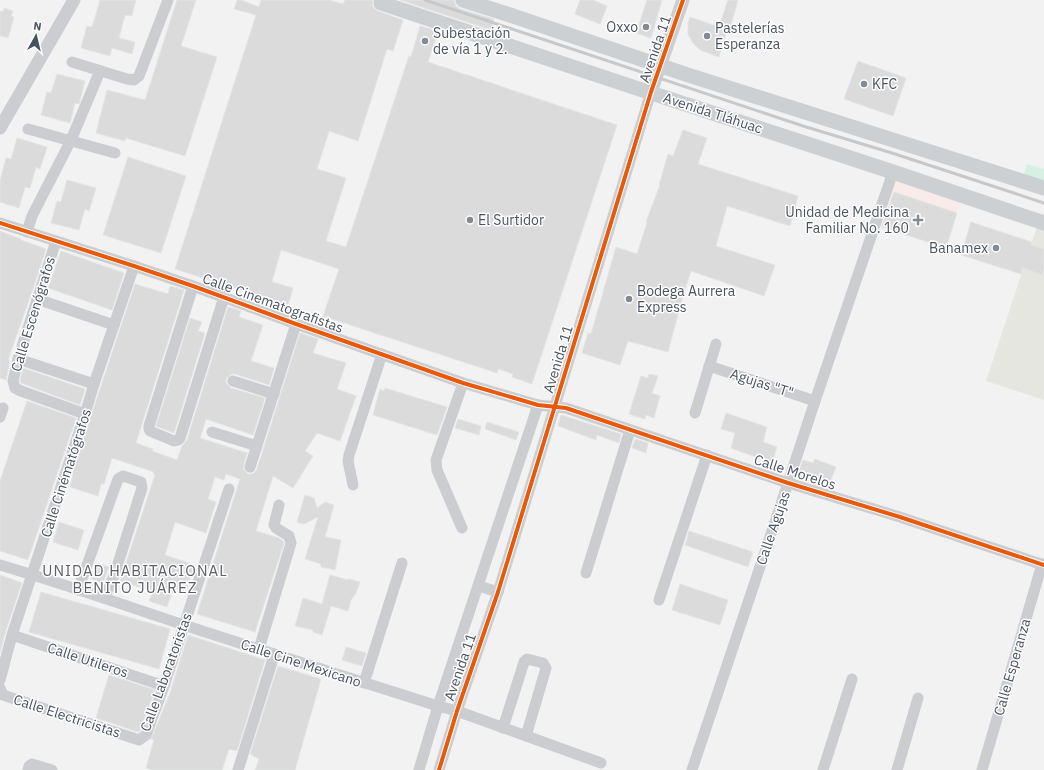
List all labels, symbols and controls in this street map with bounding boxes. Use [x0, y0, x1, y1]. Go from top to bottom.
street label: Avenida 11 [635, 13, 675, 85]
north arrow [16, 16, 56, 56]
place label: Oxxo [606, 18, 638, 36]
text: N [32, 19, 42, 34]
place label: Pastelerías Esperanza [715, 19, 785, 53]
marker: Oxxo [641, 22, 651, 32]
place label: Subestación de vía 1 y 2. [433, 24, 510, 58]
marker: Pastelerías Esperanza [702, 31, 712, 41]
marker: Subestación de vía 1 y 2. [420, 36, 430, 46]
place label: KFC [872, 75, 897, 93]
marker: KFC [859, 79, 869, 89]
street label: Avenida Tláhuac [661, 88, 765, 138]
place label: Unidad de Medicina Familiar No. 160 [785, 203, 910, 237]
place label: El Surtidor [478, 211, 544, 229]
marker: Unidad de Medicina Familiar No. 160 [912, 214, 924, 226]
marker: El Surtidor [465, 215, 475, 225]
place label: Banamex [929, 239, 988, 257]
marker: Banamex [991, 243, 1001, 253]
street label: Calle Escenógrafos [7, 254, 59, 374]
street label: Calle Cinematografistas [200, 269, 346, 337]
place label: Bodega Aurrera Express [637, 282, 736, 316]
marker: Bodega Aurrera Express [624, 294, 634, 304]
street label: Avenida 11 [539, 323, 577, 395]
street label: Agujas "T" [728, 364, 796, 402]
street label: Calle Cinématógrafos [37, 406, 95, 540]
street label: Calle Morelos [752, 450, 838, 494]
street label: Calle Agujas [752, 489, 794, 567]
district label: UNIDAD HABITACIONAL BENITO JUÁREZ [42, 561, 228, 597]
street label: Calle Laboratoristas [136, 610, 196, 734]
street label: Calle Esperanza [990, 616, 1035, 718]
street label: Avenida 11 [440, 631, 480, 703]
street label: Calle Cine Mexicano [238, 635, 364, 691]
street label: Calle Utileros [45, 638, 131, 682]
street label: Calle Electricistas [11, 690, 123, 742]

